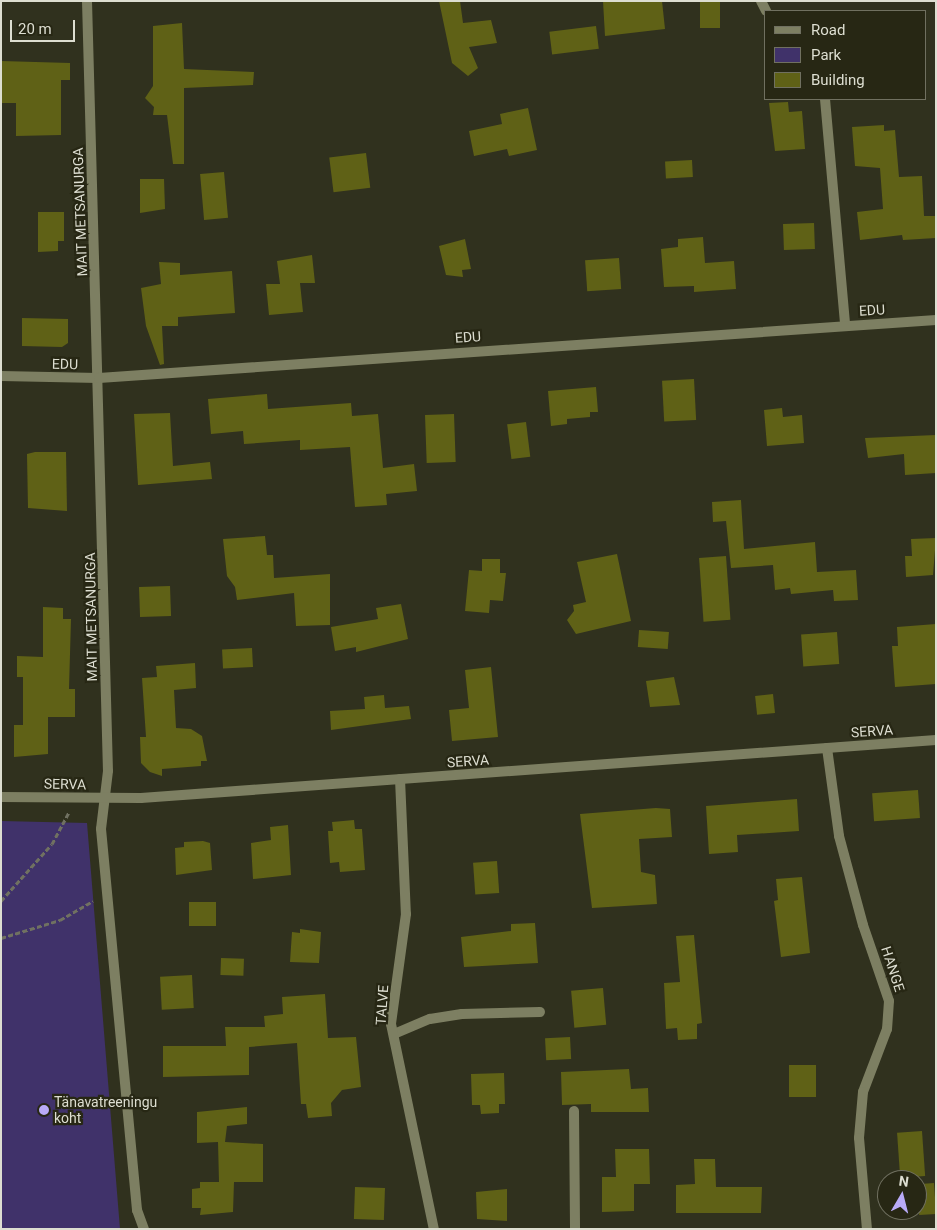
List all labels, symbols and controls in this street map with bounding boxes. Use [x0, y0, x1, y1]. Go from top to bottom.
scale bar [12, 10, 78, 42]
legend [764, 10, 927, 100]
text: 20 m [18, 20, 52, 38]
text: Road [811, 21, 845, 39]
text: Park [811, 46, 841, 64]
text: Building [811, 71, 865, 89]
street label: MAIT METSANURGA [69, 147, 91, 277]
street label: EDU [858, 301, 886, 319]
street label: EDU [454, 328, 482, 346]
street label: EDU [52, 355, 78, 373]
street label: MAIT METSANURGA [81, 552, 101, 682]
street label: SERVA [850, 721, 894, 741]
street label: SERVA [446, 751, 490, 771]
street label: SERVA [44, 775, 86, 793]
street label: HANGE [878, 944, 908, 994]
street label: TALVE [372, 984, 392, 1026]
place label: Tänavatreeningu koht [54, 1094, 157, 1126]
marker: Tänavatreeningu koht [38, 1104, 50, 1116]
north arrow [877, 1170, 927, 1220]
text: N [898, 1173, 910, 1190]

